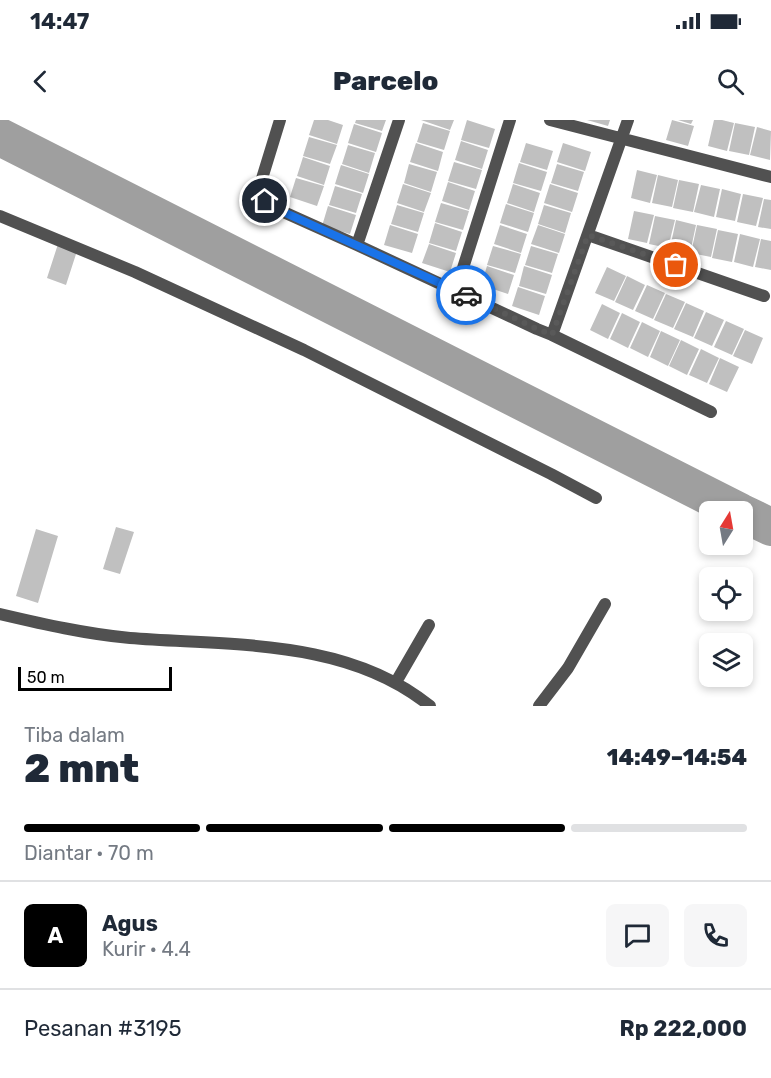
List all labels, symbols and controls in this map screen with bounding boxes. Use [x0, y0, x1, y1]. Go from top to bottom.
text: 14:47 [30, 8, 89, 35]
icon: back [24, 65, 57, 98]
text: Parcelo [333, 65, 438, 97]
icon: search [714, 65, 747, 98]
pin [239, 175, 290, 226]
icon: home [248, 184, 281, 217]
pin [650, 239, 701, 290]
icon: bag [659, 248, 692, 281]
courier [436, 265, 496, 325]
icon: car [450, 279, 483, 312]
north arrow [699, 501, 753, 555]
map controls [699, 501, 753, 687]
button: locate [699, 567, 753, 621]
button: layers [699, 633, 753, 687]
scale bar [18, 664, 172, 692]
text: 50 m [27, 668, 65, 687]
text: Tiba dalam [24, 723, 125, 747]
text: 14:49–14:54 [607, 744, 747, 771]
text: 2 mnt [24, 746, 139, 792]
text: Diantar · 70 m [24, 841, 154, 865]
button: chat [606, 904, 669, 967]
button: phone [684, 904, 747, 967]
text: Agus [102, 910, 158, 937]
text: A [48, 922, 63, 949]
text: Kurir · 4.4 [102, 937, 191, 961]
text: Pesanan #3195 [24, 1015, 182, 1042]
text: Rp 222,000 [619, 1015, 747, 1042]

